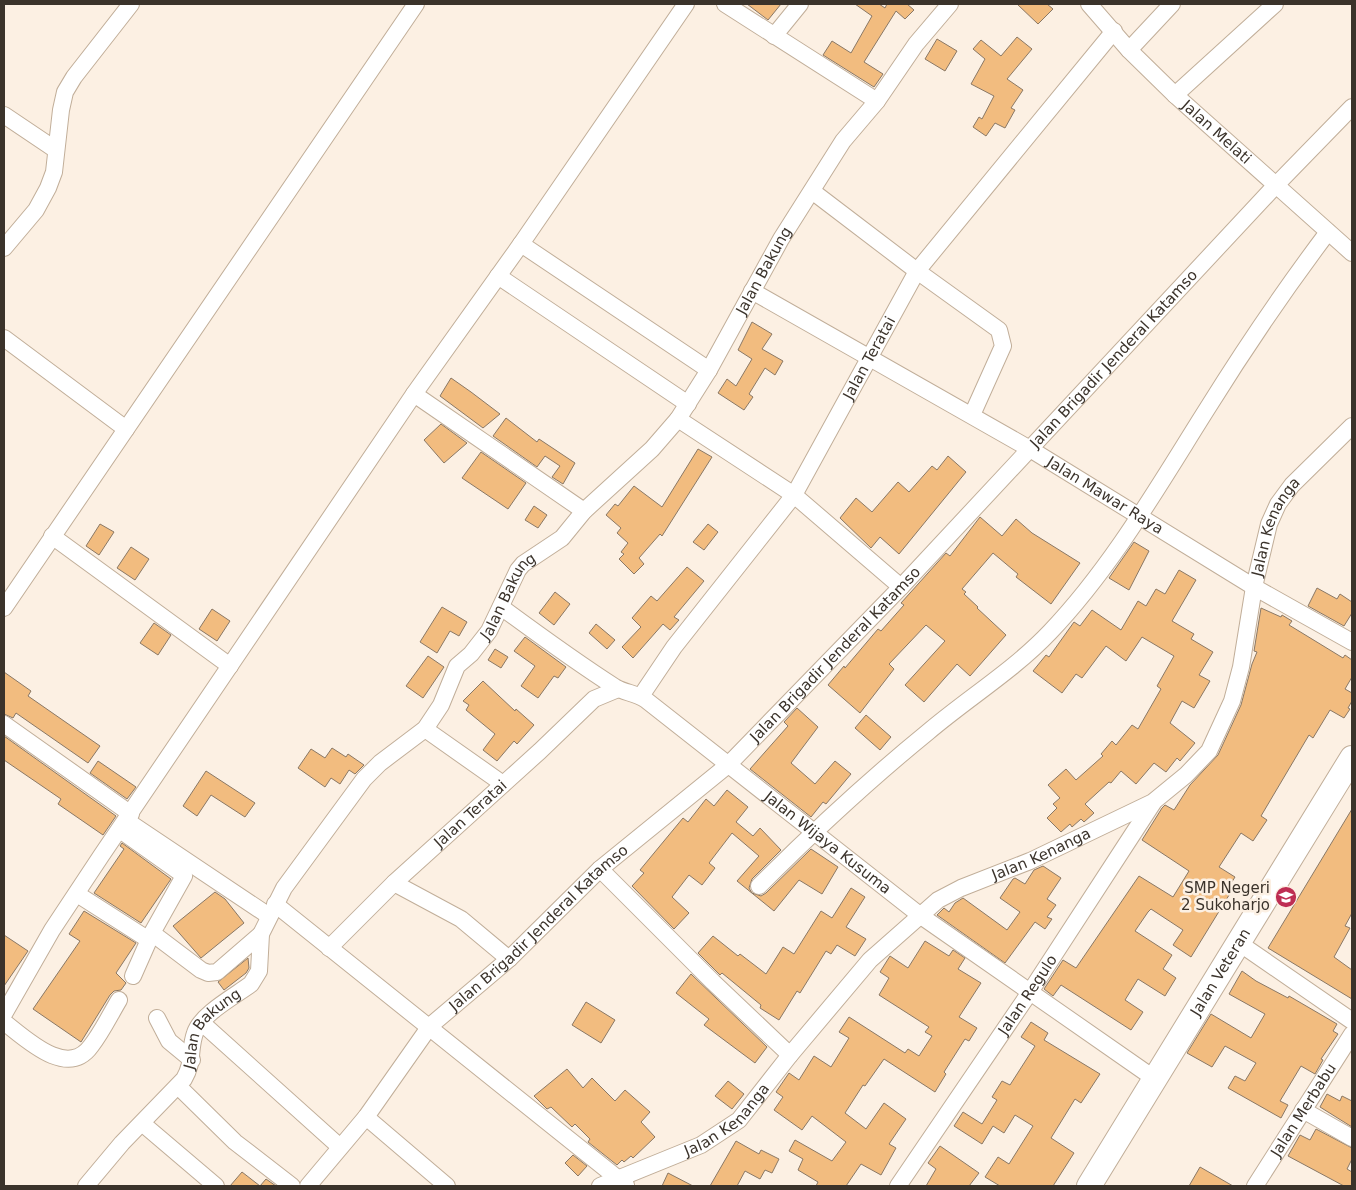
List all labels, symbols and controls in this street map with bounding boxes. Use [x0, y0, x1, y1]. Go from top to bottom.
street label: Jalan Melati [1177, 96, 1255, 168]
street label: Jalan Bakung [732, 223, 795, 319]
street label: Jalan Brigadir Jenderal Katamso [1026, 266, 1201, 453]
street label: Jalan Teratai [839, 313, 899, 403]
street label: Jalan Mawar Raya [1043, 452, 1167, 538]
street label: Jalan Kenanga [1248, 473, 1304, 579]
street label: Jalan Bakung [476, 549, 539, 644]
street label: Jalan Brigadir Jenderal Katamso [746, 563, 924, 747]
street label: Jalan Teratai [430, 776, 511, 852]
street label: Jalan Wijaya Kusuma [760, 787, 895, 898]
street label: Jalan Kenanga [988, 824, 1094, 884]
street label: Jalan Brigadir Jenderal Katamso [445, 841, 632, 1015]
place label: SMP Negeri 2 Sukoharjo [1181, 879, 1270, 914]
school or university icon: SMP Negeri 2 Sukoharjo [1274, 885, 1298, 909]
street label: Jalan Veteran [1186, 925, 1254, 1020]
street label: Jalan Regulo [994, 951, 1061, 1039]
street label: Jalan Bakung [180, 985, 244, 1072]
street label: Jalan Merbabu [1266, 1060, 1340, 1161]
street label: Jalan Kenanga [681, 1080, 773, 1160]

